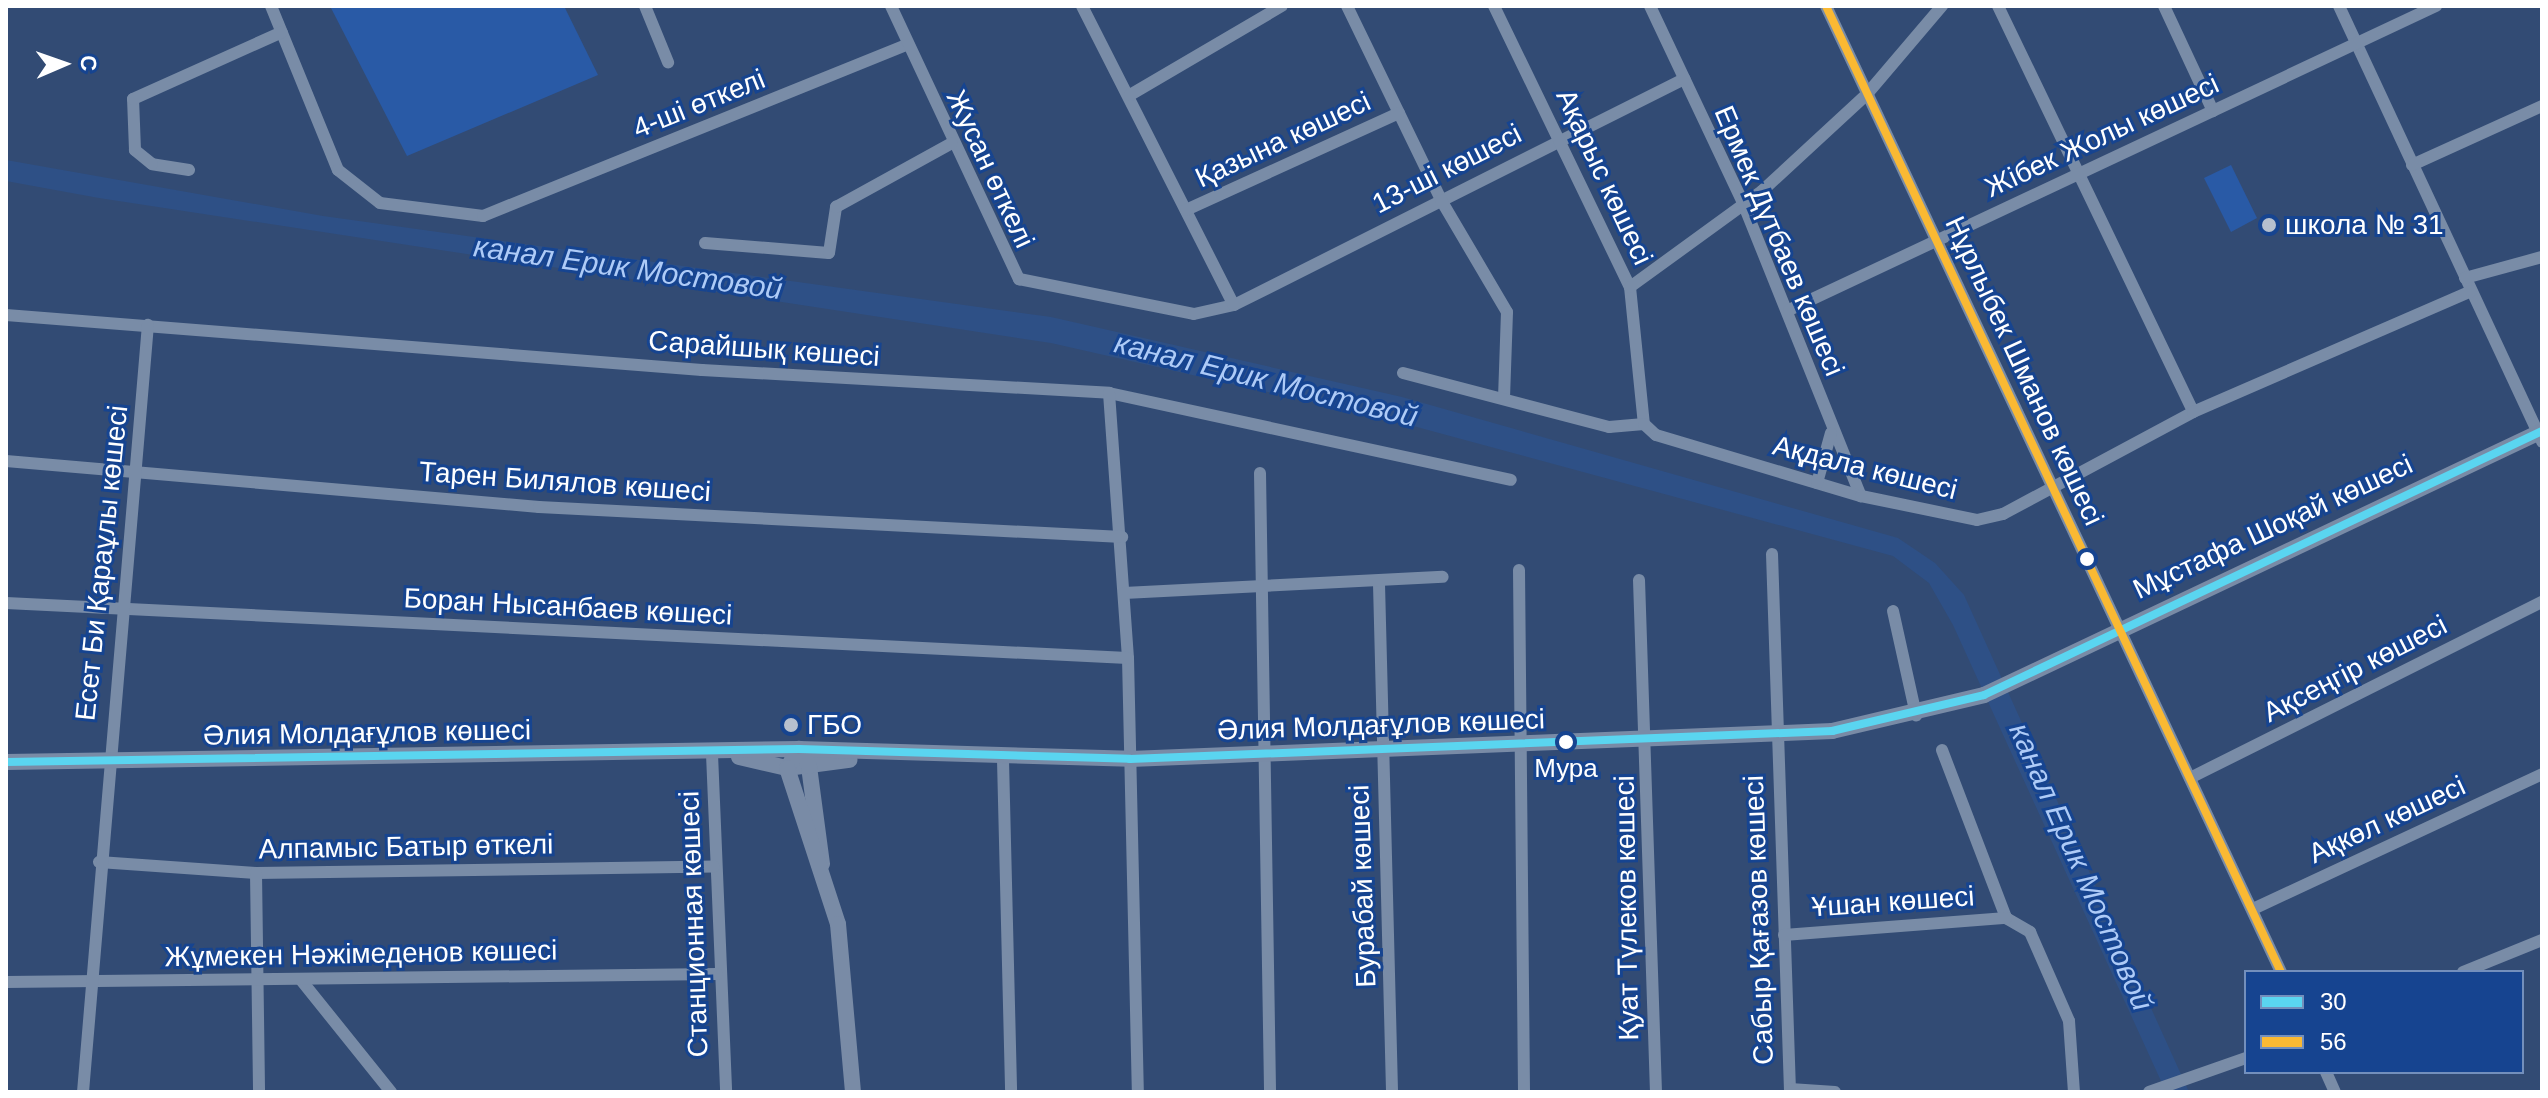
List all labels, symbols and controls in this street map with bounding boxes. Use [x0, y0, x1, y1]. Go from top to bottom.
north arrow [24, 24, 104, 104]
text: С [76, 55, 101, 72]
street label: 4-шi өткелi [628, 62, 770, 146]
street label: Жібек Жолы көшесі [1980, 67, 2224, 205]
street label: Ақарыс көшесi [1549, 84, 1659, 270]
street label: Жусан өткелі [939, 85, 1041, 253]
street label: Қазына көшесі [1190, 85, 1376, 195]
street label: Ермек Дүтбаев көшесi [1707, 101, 1851, 381]
street label: 13-ші көшесi [1367, 117, 1527, 221]
place label: школа № 31 [2285, 208, 2444, 242]
street label: Нұрлыбек Шманов көшесі [1938, 211, 2110, 531]
marker: школа № 31 [2260, 216, 2278, 234]
water label: канал Ерик Мостовой [471, 229, 785, 307]
street label: Сарайшық көшесі [647, 324, 881, 374]
water label: канал Ерик Мостовой [1111, 325, 1421, 435]
street label: Есет Би Қараұлы көшесі [69, 404, 135, 722]
street label: Ақдала көшесі [1769, 429, 1961, 507]
street label: Мұстафа Шоқай көшесi [2128, 447, 2418, 607]
street label: Тарен Билялов көшесі [418, 455, 712, 509]
unlabelled marker [2079, 551, 2095, 567]
street label: Боран Нысанбаев көшесі [403, 582, 733, 632]
street label: Ақсеңгір көшесі [2257, 608, 2453, 730]
street label: Әлия Молдағұлов көшесі [1217, 702, 1545, 748]
place label: ГБО [807, 708, 862, 742]
street label: Әлия Молдағұлов көшесі [203, 713, 531, 753]
marker: ГБО [782, 716, 800, 734]
water label: канал Ерик Мостовой [2001, 718, 2161, 1016]
marker: Мура [1558, 734, 1574, 750]
place label: Мура [1534, 753, 1598, 785]
street label: Ақкөл көшесі [2303, 769, 2471, 871]
street label: Қуат Түлеков көшесі [1608, 775, 1646, 1041]
street label: Сабыр Қағазов көшесі [1737, 775, 1781, 1065]
street label: Бурабай көшесi [1343, 784, 1383, 988]
street label: Станционная көшесі [673, 790, 715, 1058]
street label: Алпамыс Батыр өткелі [258, 828, 554, 866]
street label: Ұшан көшесі [1811, 880, 1975, 924]
street label: Жұмекен Нәжімеденов көшесі [164, 934, 558, 974]
legend [2244, 970, 2524, 1074]
text: 30 [2320, 988, 2347, 1015]
text: 56 [2320, 1028, 2347, 1055]

